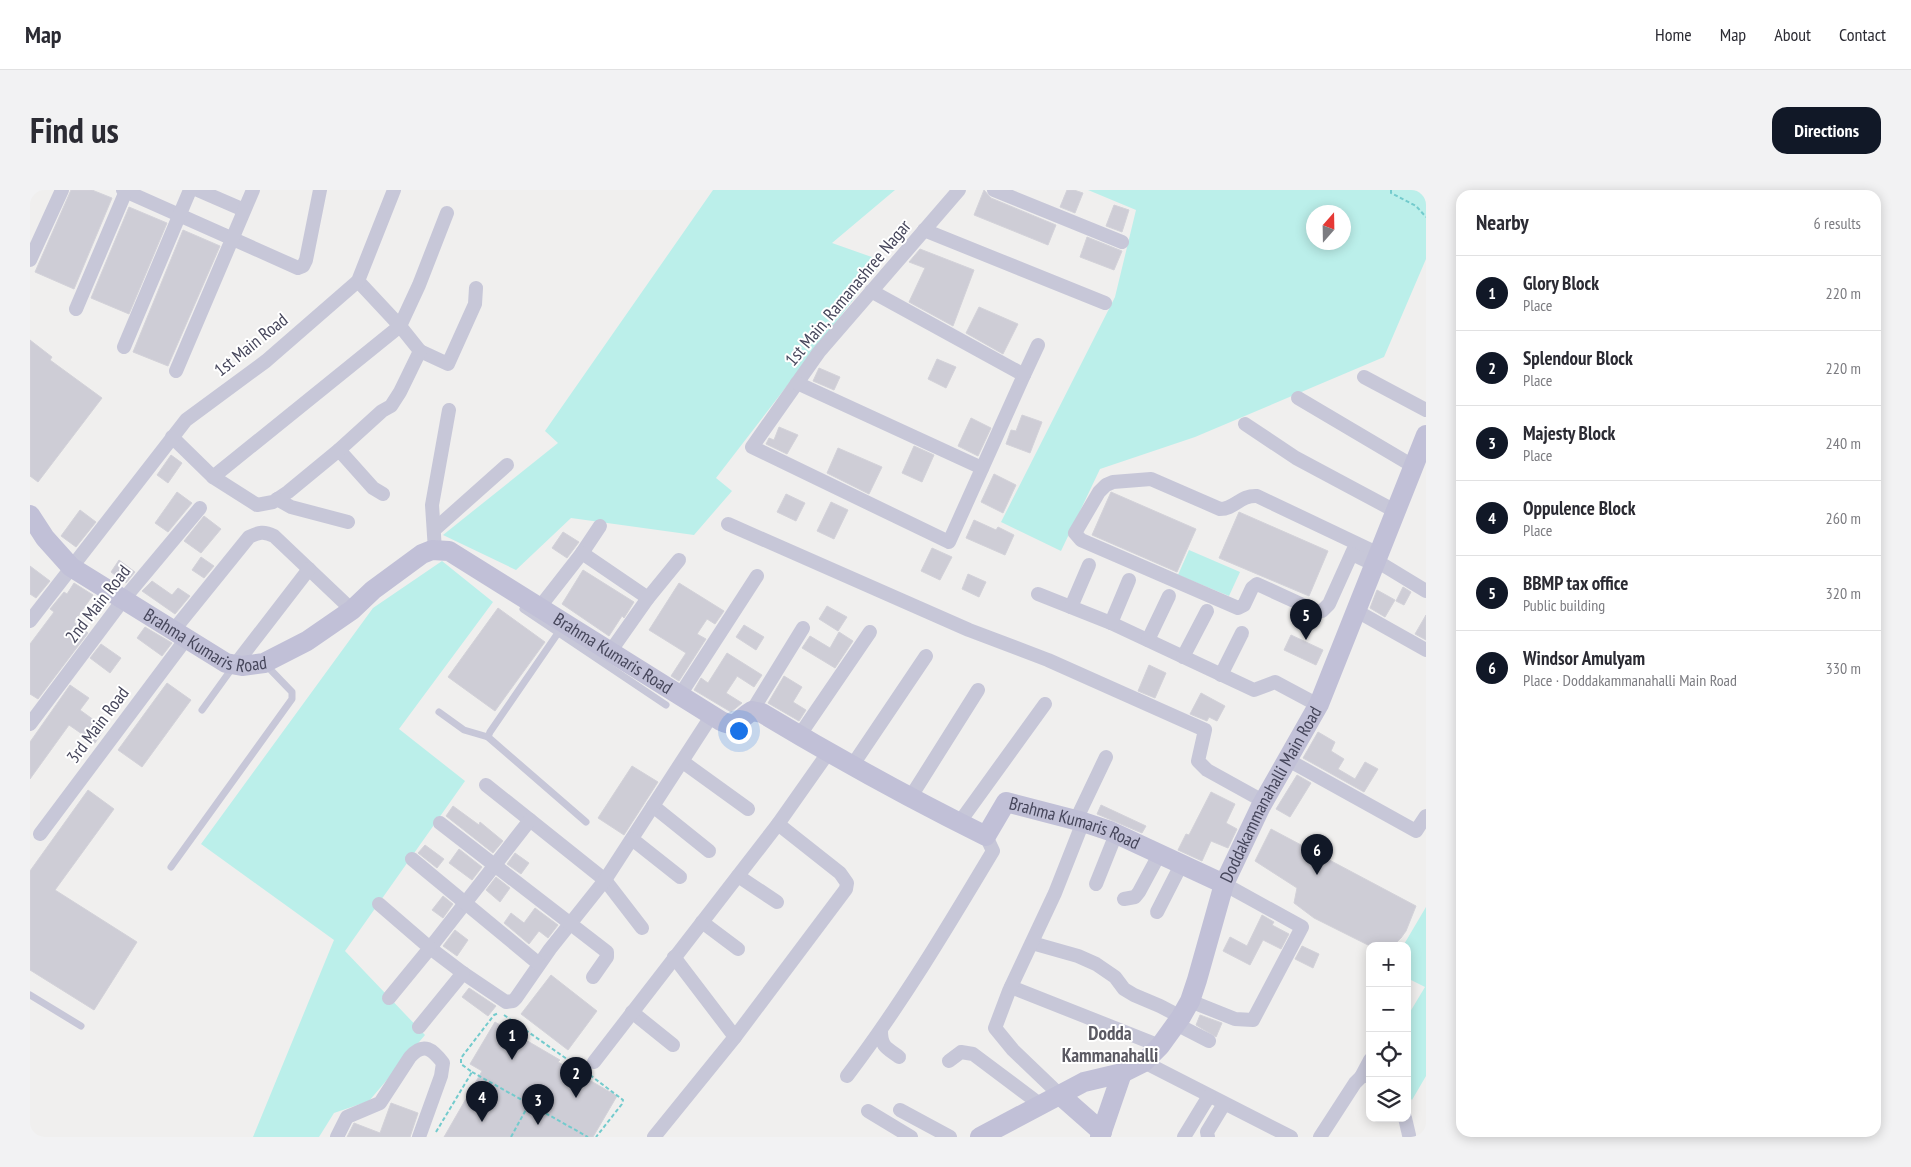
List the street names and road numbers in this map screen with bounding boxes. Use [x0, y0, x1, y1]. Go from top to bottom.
street label: 1st Main, Ramanashree Nagar [780, 215, 915, 370]
street label: 1st Main Road [209, 308, 292, 381]
street label: 2nd Main Road [60, 560, 135, 647]
street label: Brahma Kumaris Road [140, 603, 268, 677]
street label: Brahma Kumaris Road [549, 607, 677, 699]
street label: 3rd Main Road [61, 682, 134, 767]
street label: Doddakammanahalli Main Road [1214, 702, 1326, 886]
street label: Brahma Kumaris Road [1007, 791, 1144, 854]

